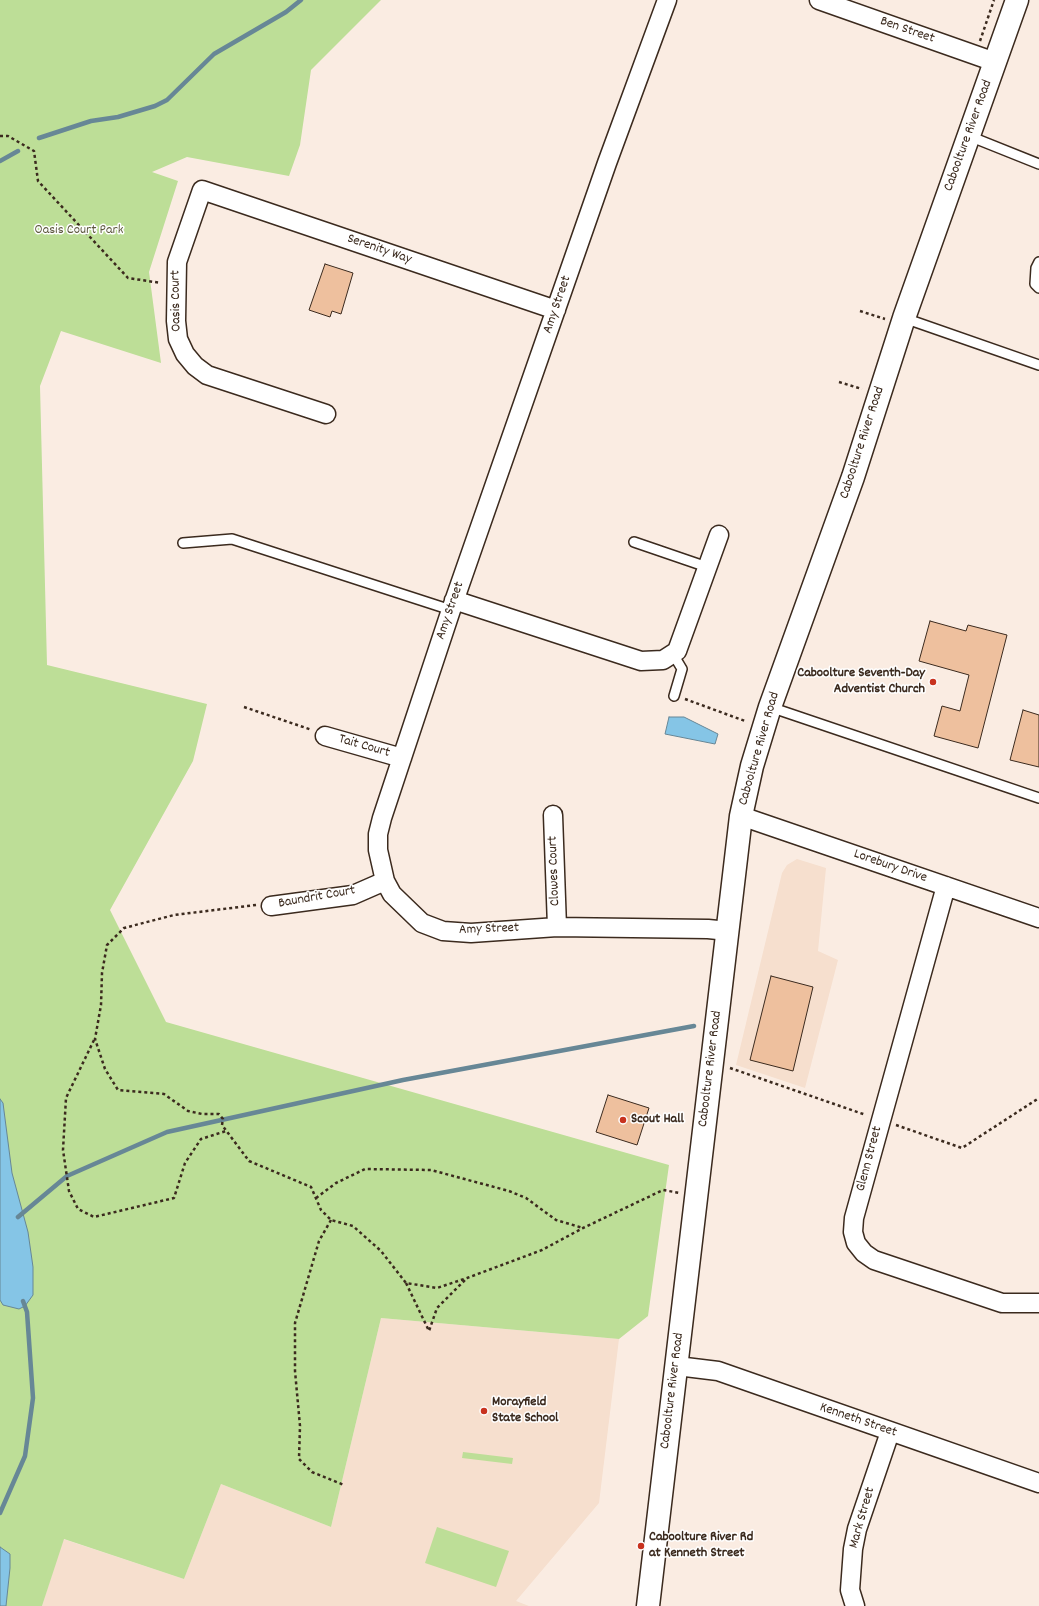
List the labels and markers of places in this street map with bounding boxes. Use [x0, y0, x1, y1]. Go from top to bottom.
place label: Caboolture Seventh-Day Adventist Church [797, 666, 925, 698]
marker: Caboolture Seventh-Day Adventist Church [928, 677, 938, 687]
place label: Scout Hall [631, 1112, 684, 1128]
marker: Scout Hall [618, 1115, 628, 1125]
place label: Morayfield State School [492, 1395, 558, 1428]
marker: Morayfield State School [479, 1406, 489, 1416]
place label: Caboolture River Rd at Kenneth Street [649, 1530, 753, 1562]
marker: Caboolture River Rd at Kenneth Street [636, 1541, 646, 1551]

